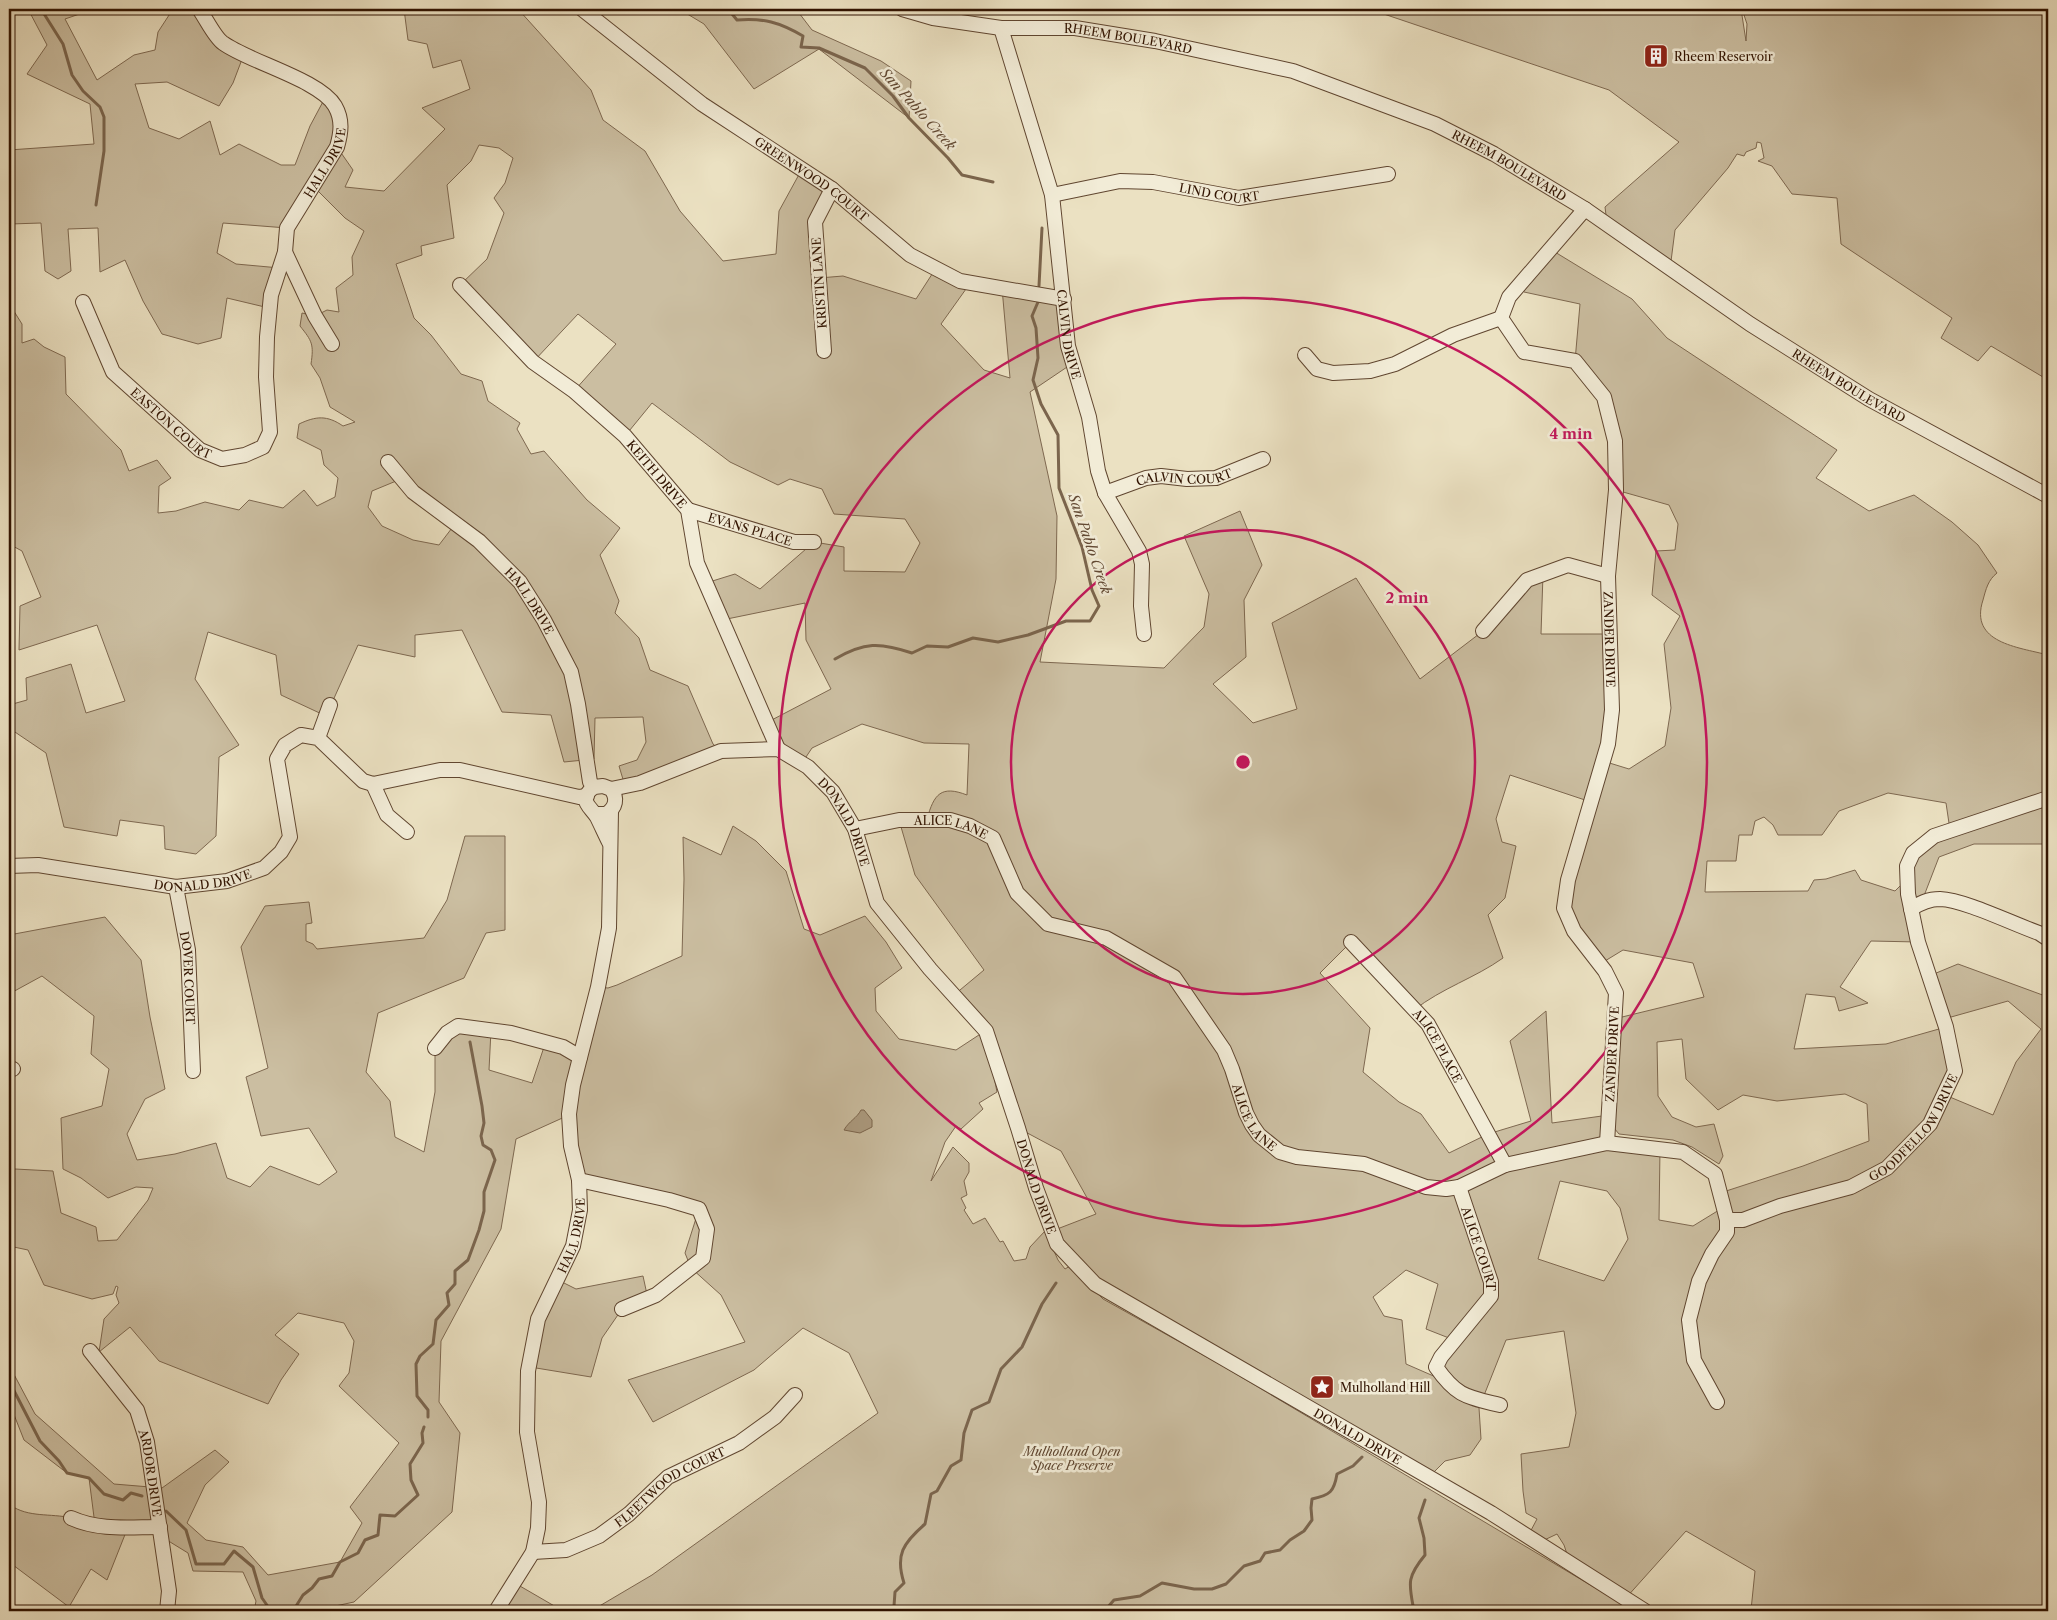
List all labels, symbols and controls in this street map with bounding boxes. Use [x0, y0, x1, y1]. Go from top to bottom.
street label: RHEEM BOULEVARD [1064, 20, 1194, 56]
building icon: Rheem Reservoir [1643, 43, 1669, 69]
place label: Rheem Reservoir [1674, 49, 1773, 64]
water label: San Pablo Creek [876, 63, 960, 155]
street label: RHEEM BOULEVARD [1450, 126, 1570, 204]
street label: HALL DRIVE [300, 127, 348, 200]
street label: GREENWOOD COURT [752, 133, 872, 224]
street label: LIND COURT [1178, 180, 1261, 206]
street label: KRISTIN LANE [808, 237, 830, 329]
street label: CALVIN DRIVE [1055, 288, 1085, 381]
street label: RHEEM BOULEVARD [1790, 345, 1909, 425]
street label: EASTON COURT [128, 384, 214, 462]
text: 4 min [1549, 424, 1593, 443]
street label: KEITH DRIVE [624, 437, 690, 511]
street label: CALVIN COURT [1134, 465, 1234, 489]
water label: San Pablo Creek [1064, 491, 1116, 597]
street label: EVANS PLACE [706, 509, 794, 549]
street label: HALL DRIVE [502, 564, 557, 636]
text: 2 min [1385, 588, 1429, 607]
street label: ZANDER DRIVE [1601, 591, 1619, 688]
centre of rings [1234, 753, 1252, 771]
street label: DONALD DRIVE [815, 774, 873, 868]
street label: ALICE LANE [913, 813, 991, 842]
street label: DONALD DRIVE [153, 866, 253, 895]
street label: DOVER COURT [177, 930, 199, 1025]
street label: ALICE PLACE [1409, 1005, 1466, 1085]
street label: ZANDER DRIVE [1602, 1006, 1622, 1102]
street label: GOODFELLOW DRIVE [1866, 1071, 1960, 1184]
street label: ALICE LANE [1229, 1081, 1280, 1154]
street label: DONALD DRIVE [1014, 1137, 1060, 1236]
street label: HALL DRIVE [554, 1198, 588, 1275]
street label: ALICE COURT [1458, 1204, 1499, 1291]
place icon: Mulholland Hill [1309, 1374, 1335, 1400]
place label: Mulholland Hill [1340, 1380, 1431, 1395]
street label: DONALD DRIVE [1311, 1405, 1405, 1467]
street label: ARDOR DRIVE [136, 1426, 165, 1518]
street label: FLEETWOOD COURT [611, 1443, 728, 1530]
park label: Mulholland Open Space Preserve [1021, 1444, 1121, 1473]

